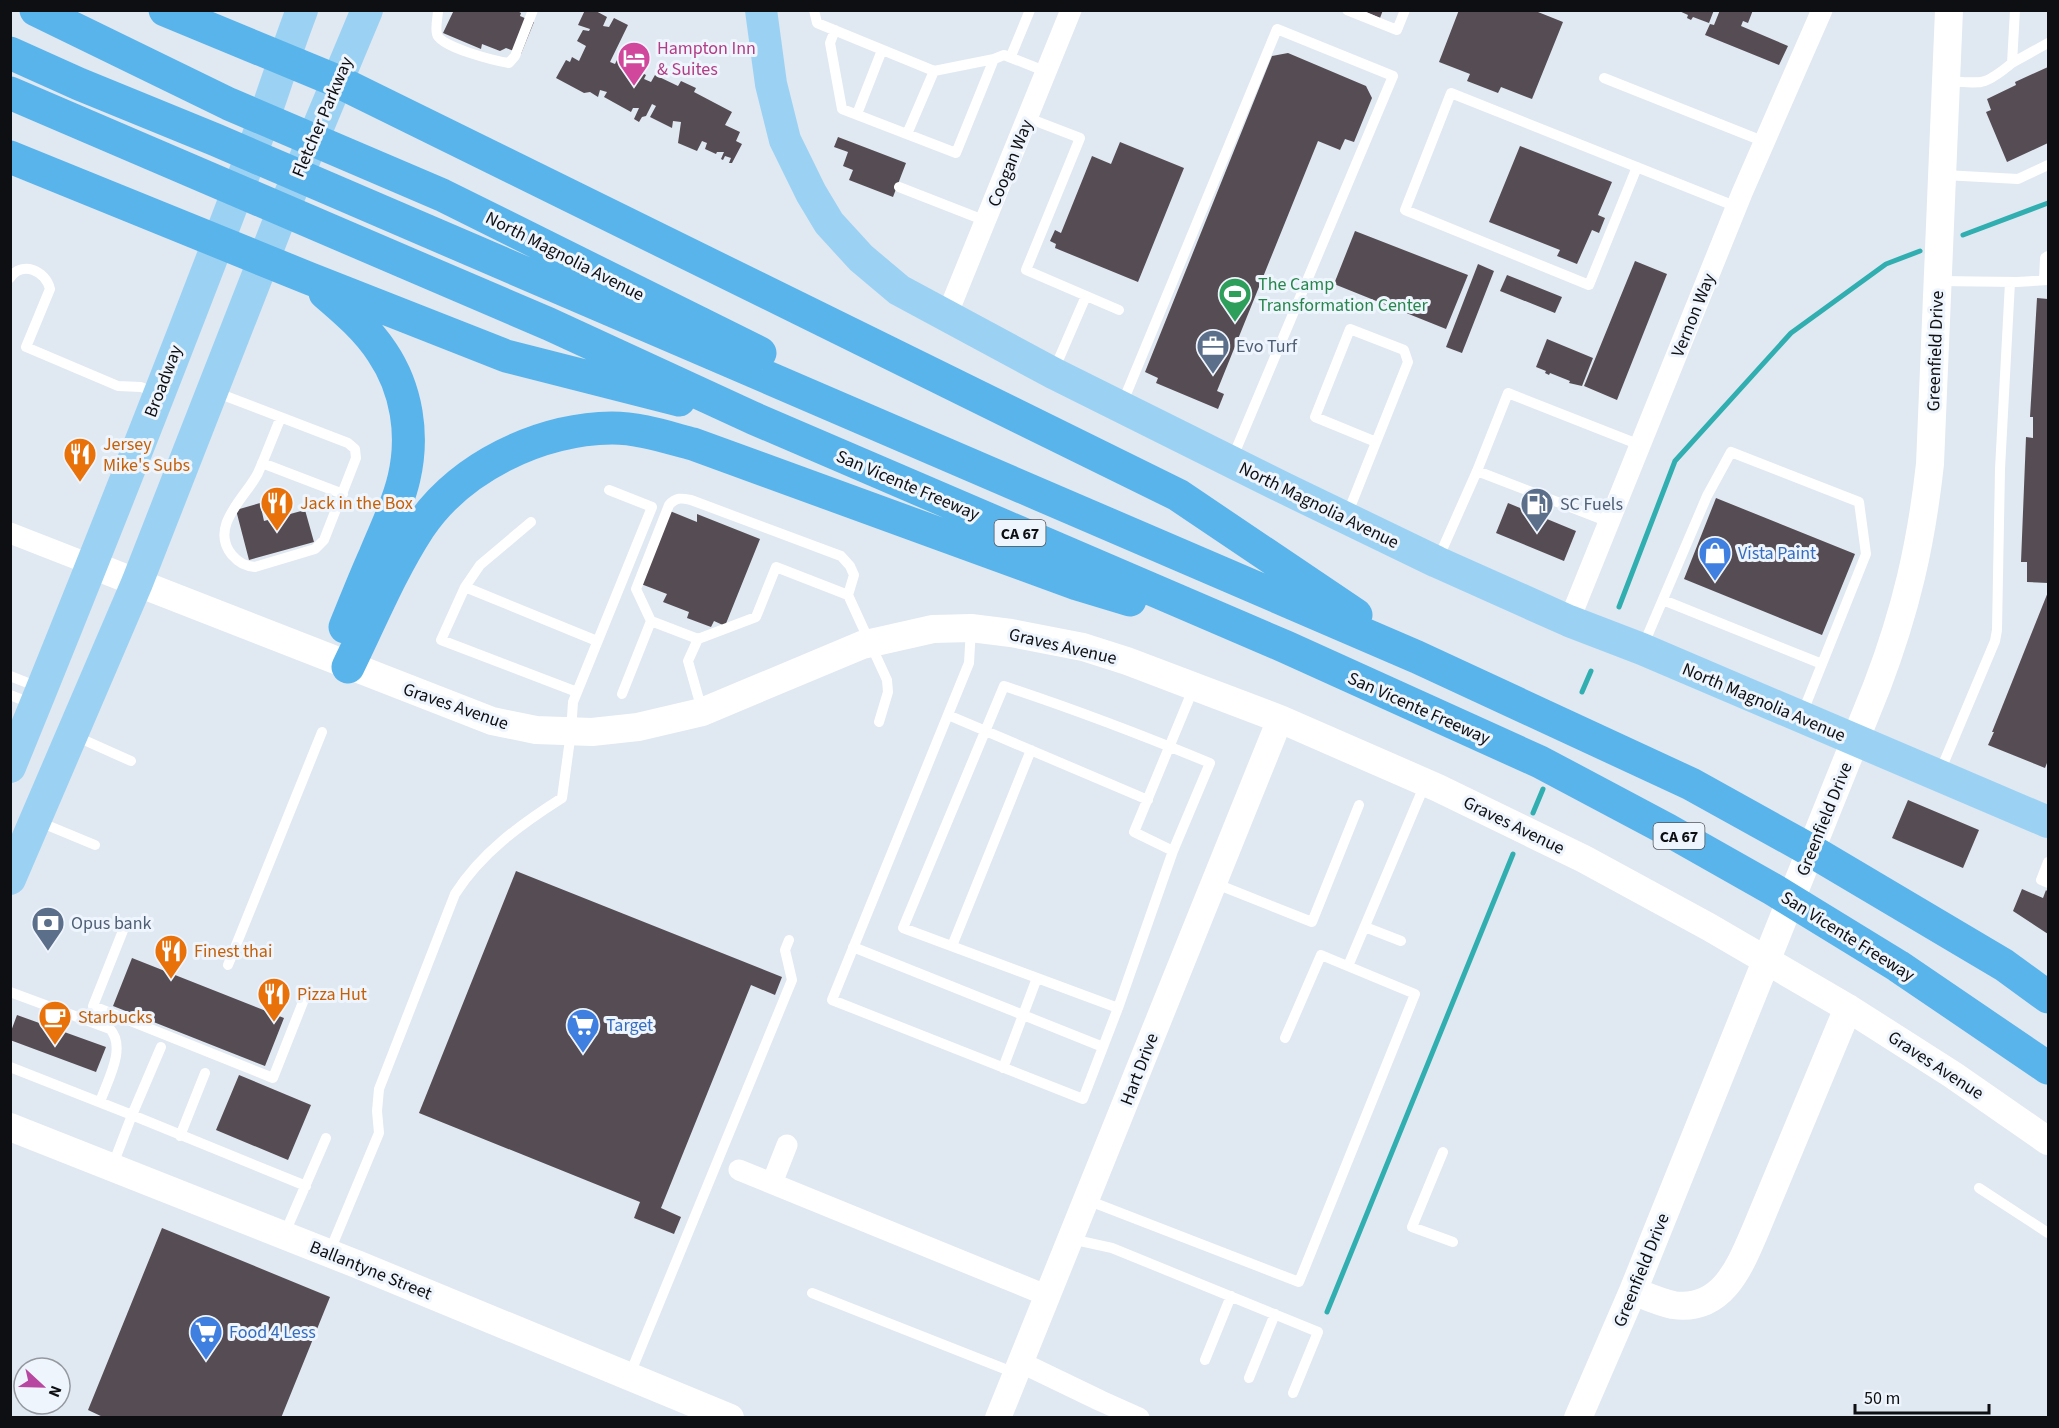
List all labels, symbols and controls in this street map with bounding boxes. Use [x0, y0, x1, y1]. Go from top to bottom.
place label: Hampton Inn & Suites [657, 36, 756, 82]
hotel icon: Hampton Inn & Suites [616, 40, 652, 87]
street label: Fletcher Parkway [286, 53, 359, 181]
street label: Coogan Way [982, 115, 1040, 211]
street label: North Magnolia Avenue [481, 206, 649, 307]
street label: Vernon Way [1665, 269, 1722, 361]
place label: The Camp Transformation Center [1258, 272, 1428, 318]
sports icon: The Camp Transformation Center [1217, 276, 1253, 323]
street label: Greenfield Drive [1921, 290, 1950, 412]
office icon: Evo Turf [1195, 328, 1231, 375]
place label: Evo Turf [1236, 334, 1298, 359]
street label: Broadway [138, 341, 189, 421]
place label: Jersey Mike's Subs [103, 432, 190, 478]
restaurant icon: Jersey Mike's Subs [62, 436, 98, 483]
street label: San Vicente Freeway [832, 444, 984, 527]
street label: North Magnolia Avenue [1235, 456, 1403, 555]
restaurant icon: Jack in the Box [259, 485, 295, 532]
fuel station icon: SC Fuels [1519, 486, 1555, 533]
place label: Jack in the Box [300, 491, 413, 516]
place label: SC Fuels [1560, 492, 1623, 517]
road number: CA 67 [994, 520, 1046, 546]
shop icon: Vista Paint [1697, 535, 1733, 582]
place label: Vista Paint [1738, 541, 1816, 566]
street label: Graves Avenue [1007, 622, 1119, 671]
street label: North Magnolia Avenue [1678, 657, 1849, 748]
street label: San Vicente Freeway [1344, 666, 1495, 751]
street label: Graves Avenue [400, 677, 512, 736]
street label: Greenfield Drive [1790, 758, 1859, 880]
street label: Graves Avenue [1459, 790, 1569, 861]
road number: CA 67 [1654, 823, 1704, 849]
street label: San Vicente Freeway [1776, 885, 1920, 988]
bank icon: Opus bank [30, 905, 66, 952]
place label: Opus bank [71, 911, 151, 936]
restaurant icon: Finest thai [153, 933, 189, 980]
place label: Finest thai [194, 939, 272, 964]
restaurant icon: Pizza Hut [256, 976, 292, 1023]
place label: Pizza Hut [297, 982, 367, 1007]
cafe icon: Starbucks [37, 999, 73, 1046]
place label: Starbucks [78, 1005, 153, 1030]
supermarket icon: Target [565, 1007, 601, 1054]
place label: Target [606, 1013, 653, 1038]
street label: Graves Avenue [1883, 1025, 1989, 1106]
street label: Hart Drive [1114, 1029, 1165, 1109]
street label: Greenfield Drive [1607, 1209, 1676, 1331]
street label: Ballantyne Street [306, 1235, 436, 1306]
supermarket icon: Food 4 Less [188, 1314, 224, 1361]
place label: Food 4 Less [229, 1320, 316, 1345]
north arrow [12, 1356, 72, 1416]
scale bar [1855, 1377, 1988, 1415]
text: N [43, 1382, 67, 1400]
text: 50 m [1864, 1386, 1900, 1411]

